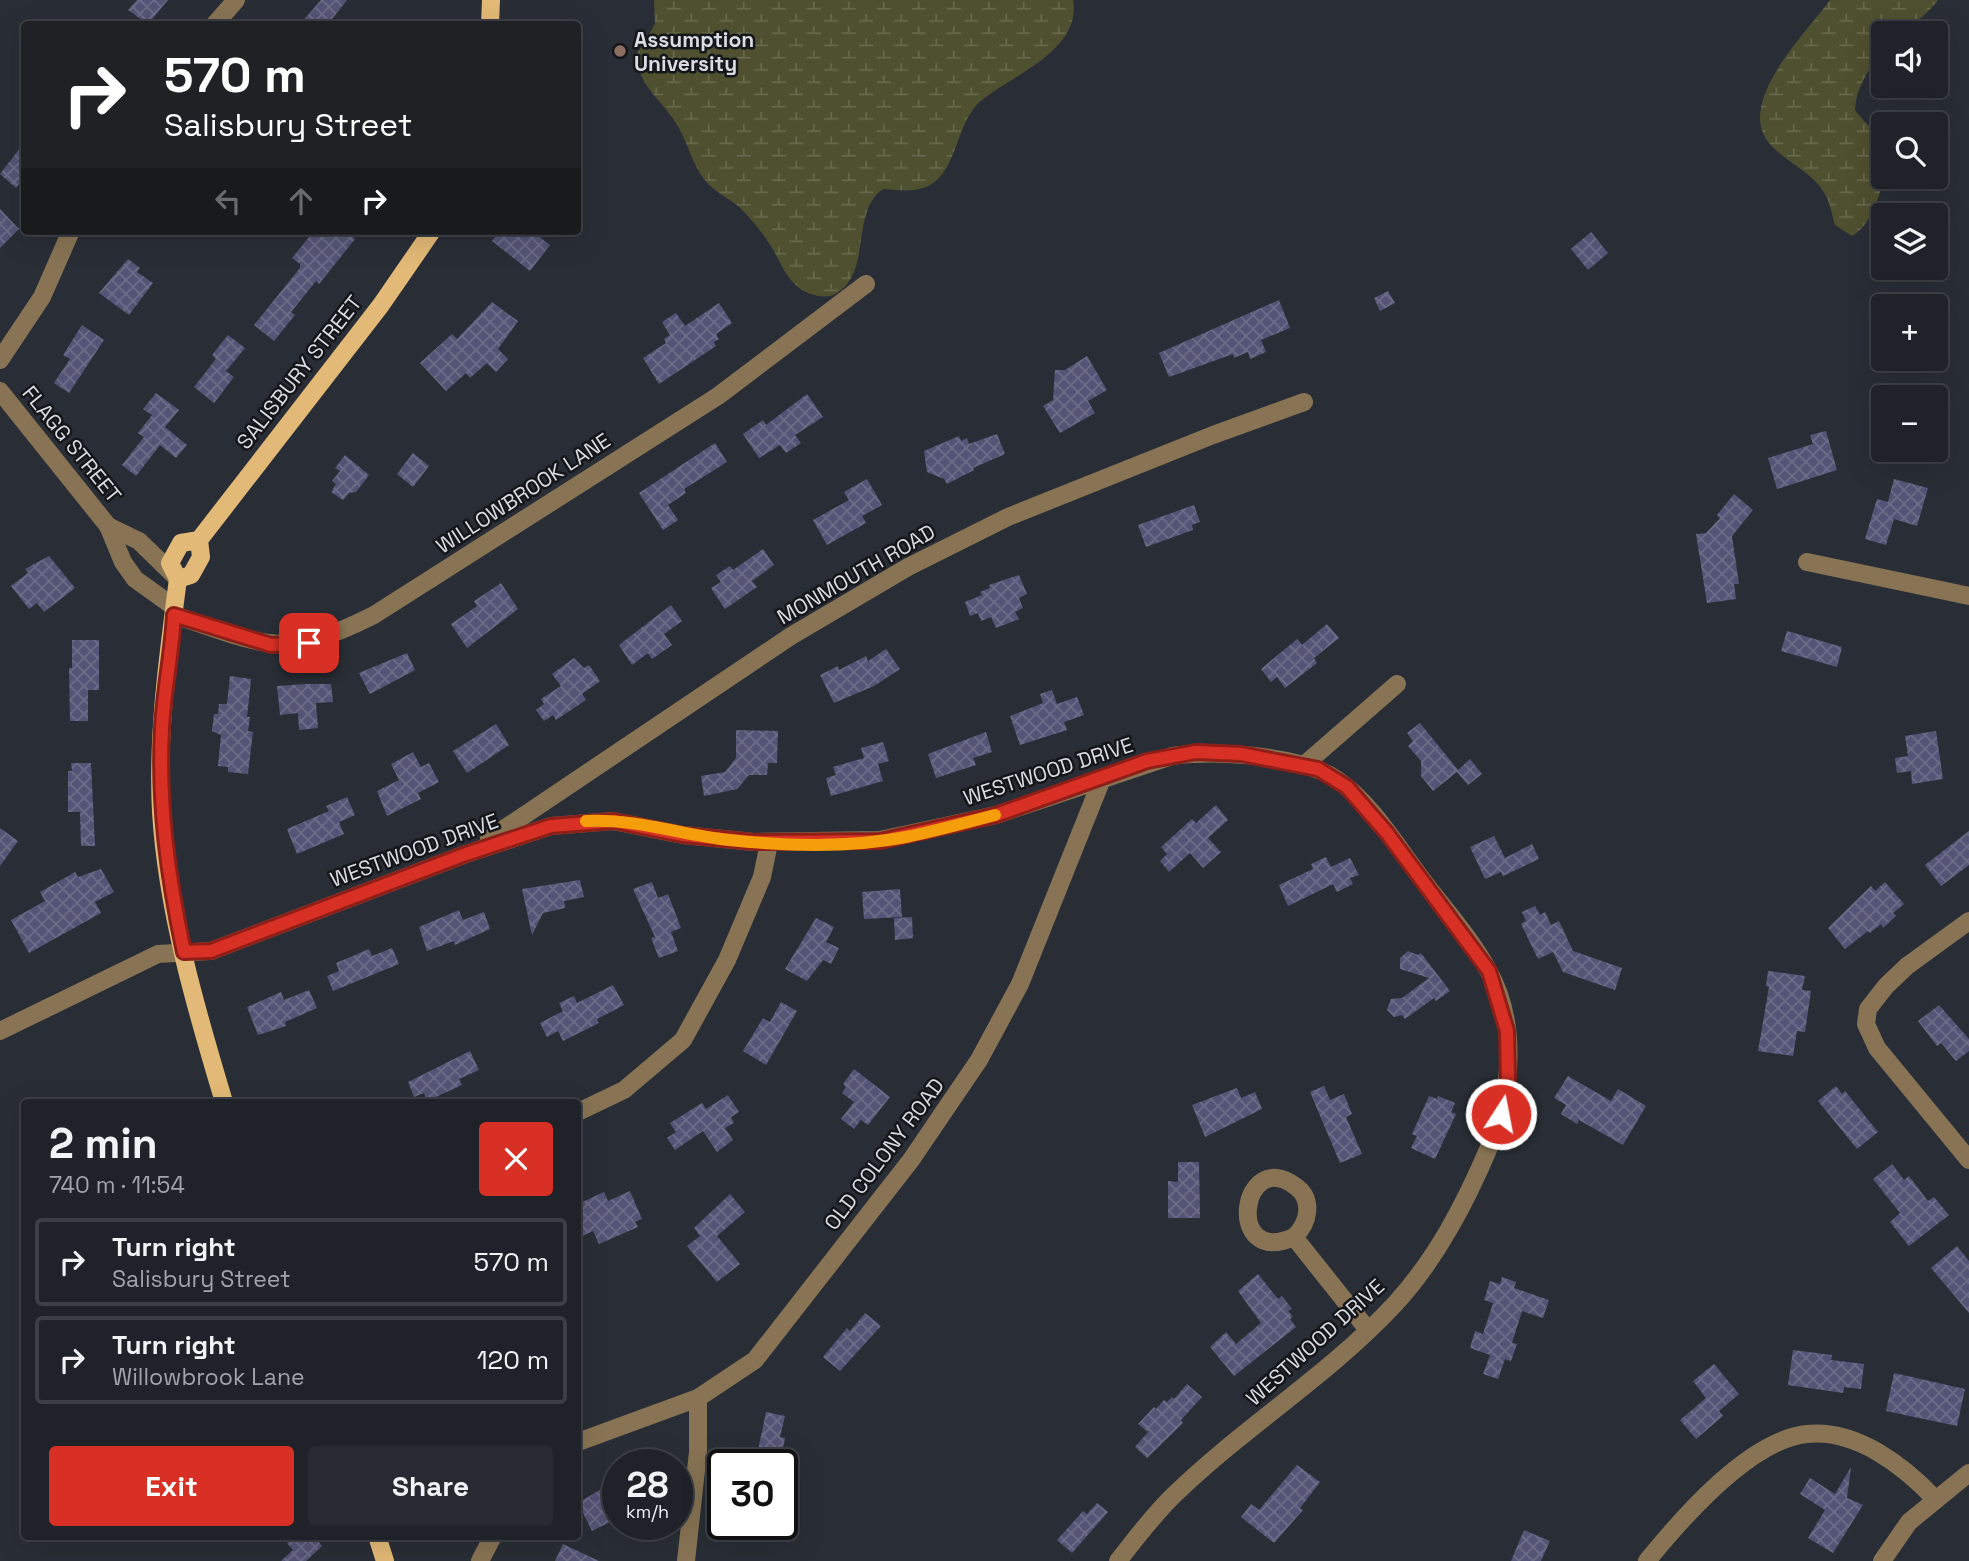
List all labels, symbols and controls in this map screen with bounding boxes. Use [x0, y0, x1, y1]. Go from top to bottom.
map controls [1871, 21, 1948, 462]
button: sound [1871, 21, 1948, 98]
place label: Assumption University [634, 26, 754, 77]
marker: Assumption University [612, 43, 628, 59]
text: 570 m [164, 44, 306, 106]
icon: right [49, 49, 140, 140]
text: Salisbury Street [164, 105, 412, 145]
button: search [1871, 112, 1948, 189]
icon: left [209, 182, 247, 220]
icon: ahead [282, 182, 320, 220]
icon: right [355, 182, 393, 220]
button: layers [1871, 203, 1948, 280]
street label: SALISBURY STREET [230, 290, 368, 454]
button: + [1871, 294, 1948, 371]
street label: FLAGG STREET [17, 380, 127, 508]
button: − [1871, 385, 1948, 462]
street label: WILLOWBROOK LANE [431, 427, 615, 559]
street label: MONMOUTH ROAD [772, 518, 940, 630]
pin [279, 613, 339, 673]
icon: arrive [290, 624, 328, 662]
street label: WESTWOOD DRIVE [960, 731, 1136, 811]
street label: WESTWOOD DRIVE [326, 807, 502, 893]
street label: OLD COLONY ROAD [818, 1073, 950, 1235]
position arrow [1464, 1077, 1538, 1151]
text: 2 min [49, 1117, 158, 1170]
button: close [479, 1122, 553, 1196]
text: 740 m · 11:54 [49, 1170, 185, 1200]
text: Turn right [112, 1230, 236, 1264]
icon: right [53, 1243, 91, 1281]
text: 570 m [474, 1245, 549, 1279]
text: Salisbury Street [112, 1264, 291, 1294]
street label: WESTWOOD DRIVE [1240, 1273, 1390, 1411]
text: Turn right [112, 1328, 236, 1362]
icon: right [53, 1341, 91, 1379]
text: 120 m [477, 1343, 549, 1377]
text: Willowbrook Lane [112, 1362, 305, 1392]
button: Exit [49, 1446, 294, 1526]
button: Share [308, 1446, 553, 1526]
speed limit sign: 30 [707, 1449, 798, 1540]
text: 28 [627, 1463, 668, 1507]
text: km/h [626, 1500, 669, 1523]

